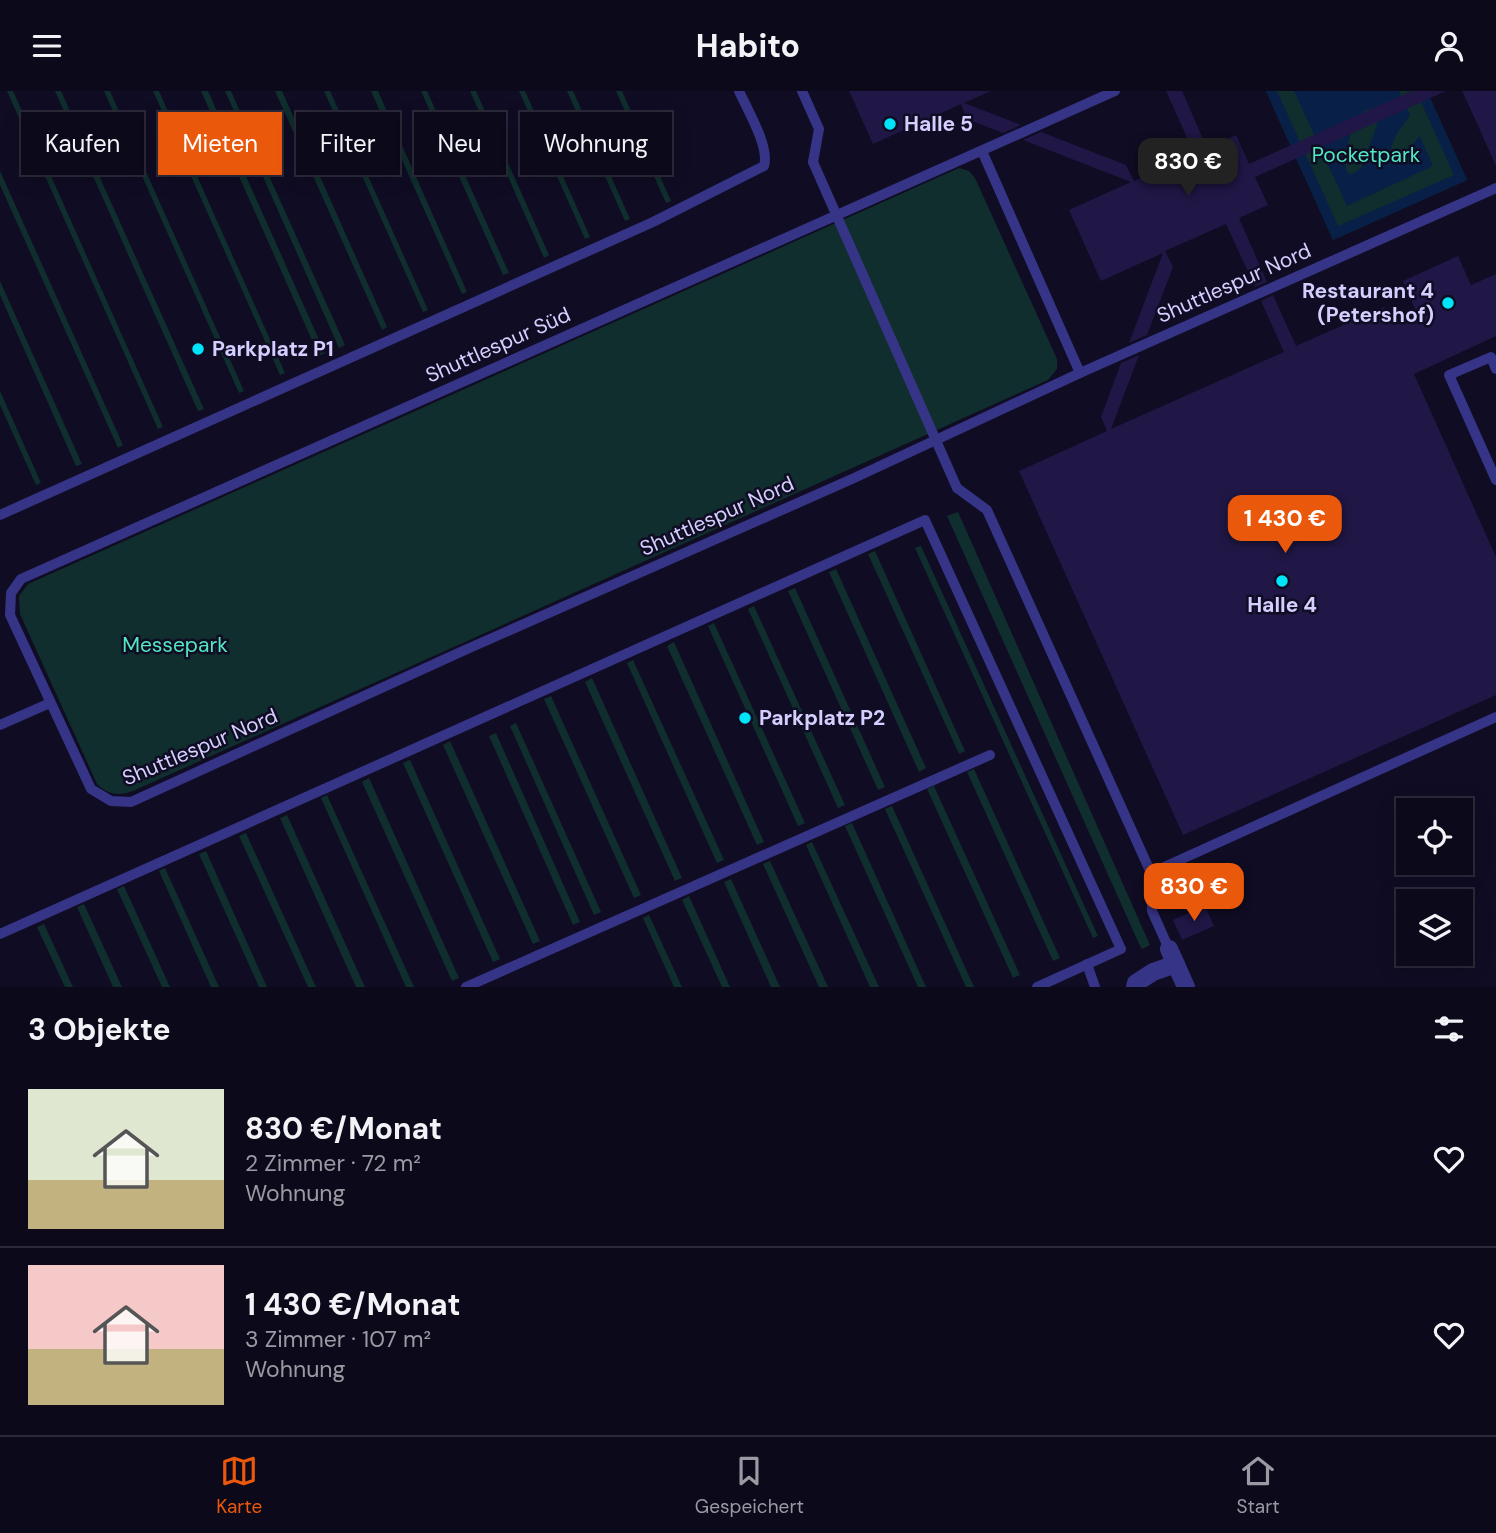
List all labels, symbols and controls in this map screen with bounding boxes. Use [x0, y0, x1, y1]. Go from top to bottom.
text: Habito [696, 25, 800, 67]
icon: menu [28, 27, 66, 65]
icon: person [1430, 27, 1468, 65]
place label: Halle 5 [904, 110, 973, 138]
chip: Kaufen [21, 112, 144, 175]
chip: Mieten [158, 112, 282, 175]
chip: Filter [296, 112, 400, 175]
chip: Neu [414, 112, 506, 175]
chip: Wohnung [520, 112, 672, 175]
marker: Halle 5 [882, 116, 898, 132]
pin: 830 € [1139, 139, 1237, 198]
park label: Pocketpark [1312, 141, 1421, 169]
text: 830 € [1154, 146, 1222, 176]
street label: Shuttlespur Nord [1153, 236, 1315, 330]
place label: Restaurant 4 (Petershof) [1302, 277, 1434, 329]
marker: Restaurant 4 (Petershof) [1440, 295, 1456, 311]
street label: Shuttlespur Süd [421, 301, 575, 389]
place label: Parkplatz P1 [212, 335, 334, 363]
marker: Parkplatz P1 [190, 341, 206, 357]
street label: Shuttlespur Nord [636, 469, 798, 563]
pin: 1 430 € [1220, 496, 1350, 555]
text: 1 430 € [1244, 503, 1326, 533]
marker: Halle 4 [1274, 573, 1290, 589]
place label: Halle 4 [1247, 591, 1317, 619]
park label: Messepark [122, 631, 228, 659]
street label: Shuttlespur Nord [118, 702, 282, 792]
place label: Parkplatz P2 [759, 704, 885, 732]
marker: Parkplatz P2 [737, 710, 753, 726]
map controls [1396, 798, 1473, 966]
button: locate [1396, 798, 1473, 875]
pin: 830 € [1145, 863, 1243, 923]
text: 830 € [1160, 871, 1228, 901]
button: layers [1396, 889, 1473, 966]
text: 3 Objekte [28, 1010, 171, 1049]
icon: filters [1430, 1010, 1468, 1048]
text: 830 €/Monat [245, 1109, 442, 1148]
icon: home [84, 1117, 168, 1201]
icon: heart [1430, 1140, 1468, 1178]
text: 2 Zimmer · 72 m² [245, 1148, 421, 1178]
text: Wohnung [245, 1178, 345, 1208]
text: 1 430 €/Monat [245, 1285, 460, 1324]
icon: home [84, 1293, 168, 1377]
icon: heart [1430, 1316, 1468, 1354]
text: 3 Zimmer · 107 m² [245, 1324, 431, 1354]
text: Wohnung [245, 1354, 345, 1384]
tab: Karte [216, 1452, 262, 1519]
tab: Gespeichert [695, 1452, 804, 1519]
tab: Start [1236, 1452, 1280, 1519]

